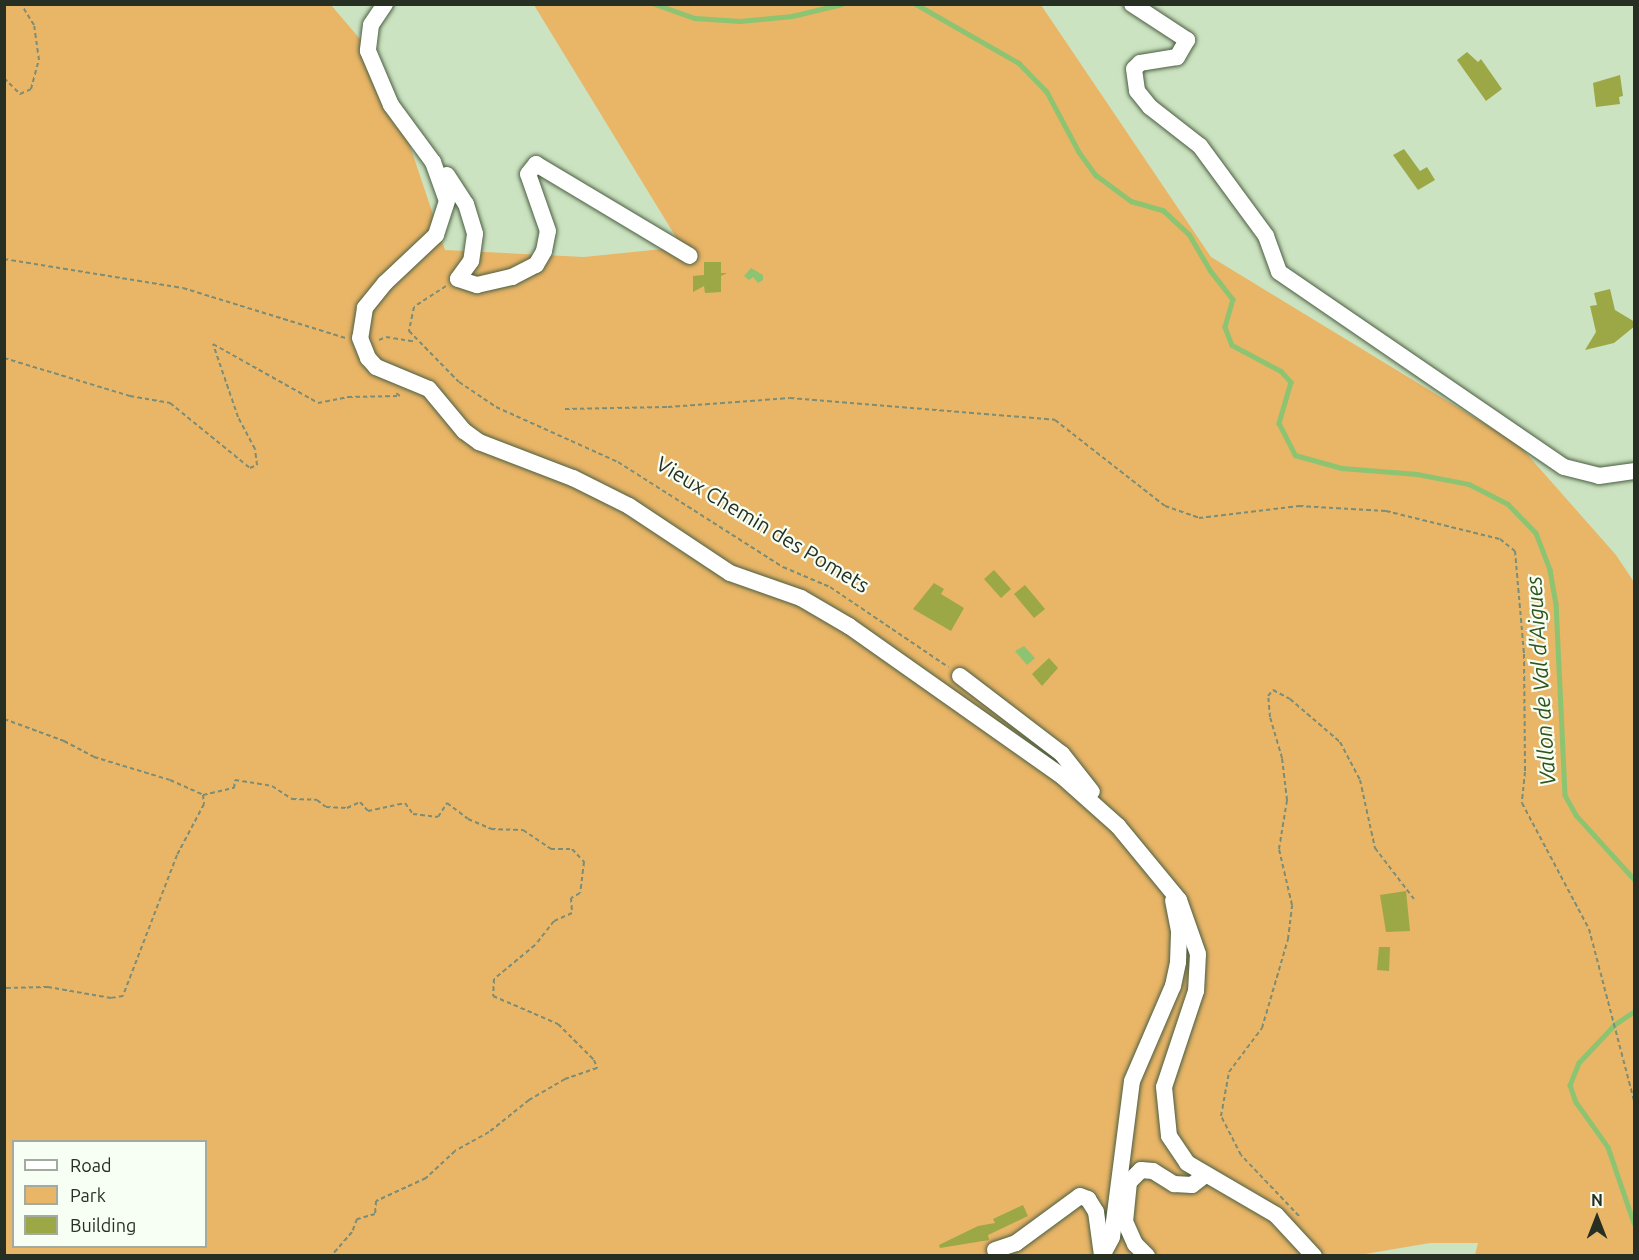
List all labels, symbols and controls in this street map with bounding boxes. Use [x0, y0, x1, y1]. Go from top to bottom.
street label: Vieux Chemin des Pomets [652, 450, 874, 598]
water label: Vallon de Val d'Aigues [1520, 575, 1560, 787]
legend [12, 1140, 207, 1248]
text: Road [70, 1155, 112, 1175]
text: Park [70, 1185, 106, 1205]
north arrow [1567, 1188, 1627, 1248]
text: N [1591, 1191, 1603, 1209]
text: Building [70, 1215, 136, 1235]

